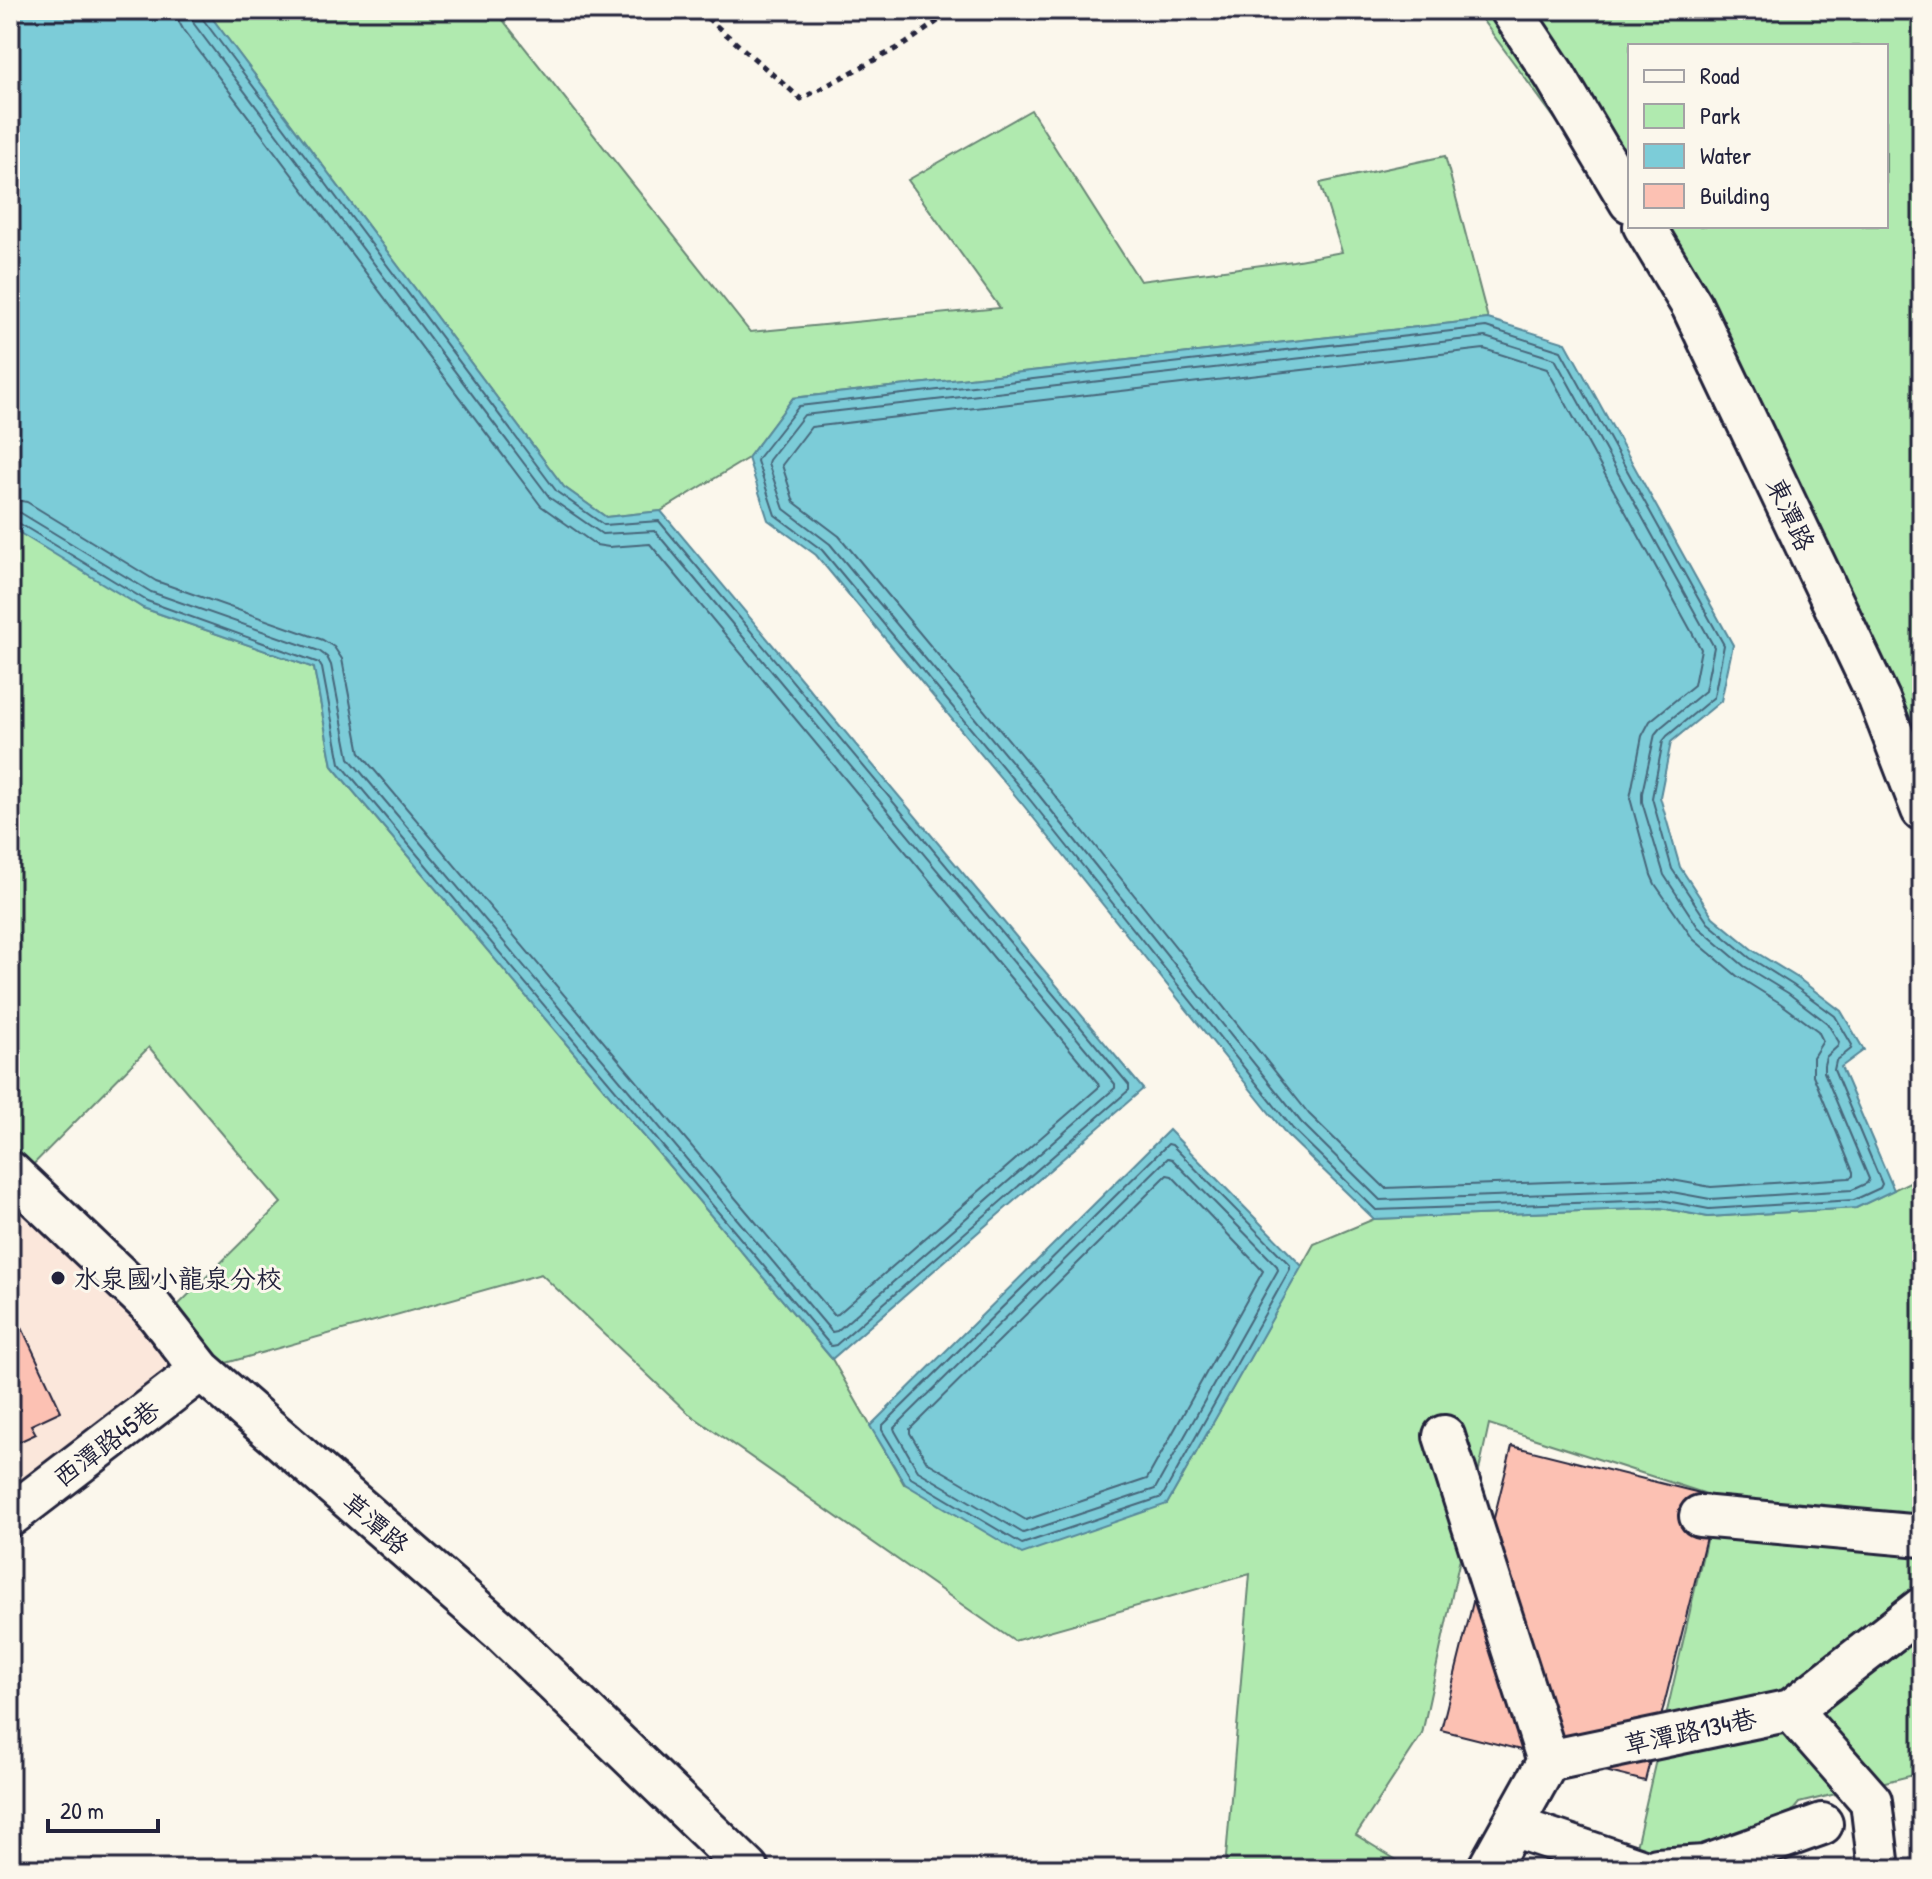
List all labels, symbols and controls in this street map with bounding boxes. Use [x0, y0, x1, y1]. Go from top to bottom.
legend [1628, 44, 1888, 228]
text: Road [1700, 59, 1739, 91]
text: Park [1700, 99, 1740, 131]
text: Water [1700, 139, 1751, 171]
text: Building [1700, 179, 1770, 211]
street label: 東潭路 [1759, 471, 1823, 557]
place label: 水泉國小龍泉分校 [74, 1261, 282, 1296]
marker: 水泉國小龍泉分校 [49, 1269, 67, 1287]
street label: 西潭路45巷 [46, 1391, 166, 1495]
street label: 草潭路 [335, 1484, 417, 1562]
street label: 草潭路134巷 [1620, 1700, 1760, 1762]
scale bar [48, 1783, 158, 1833]
text: 20 m [60, 1794, 104, 1826]

